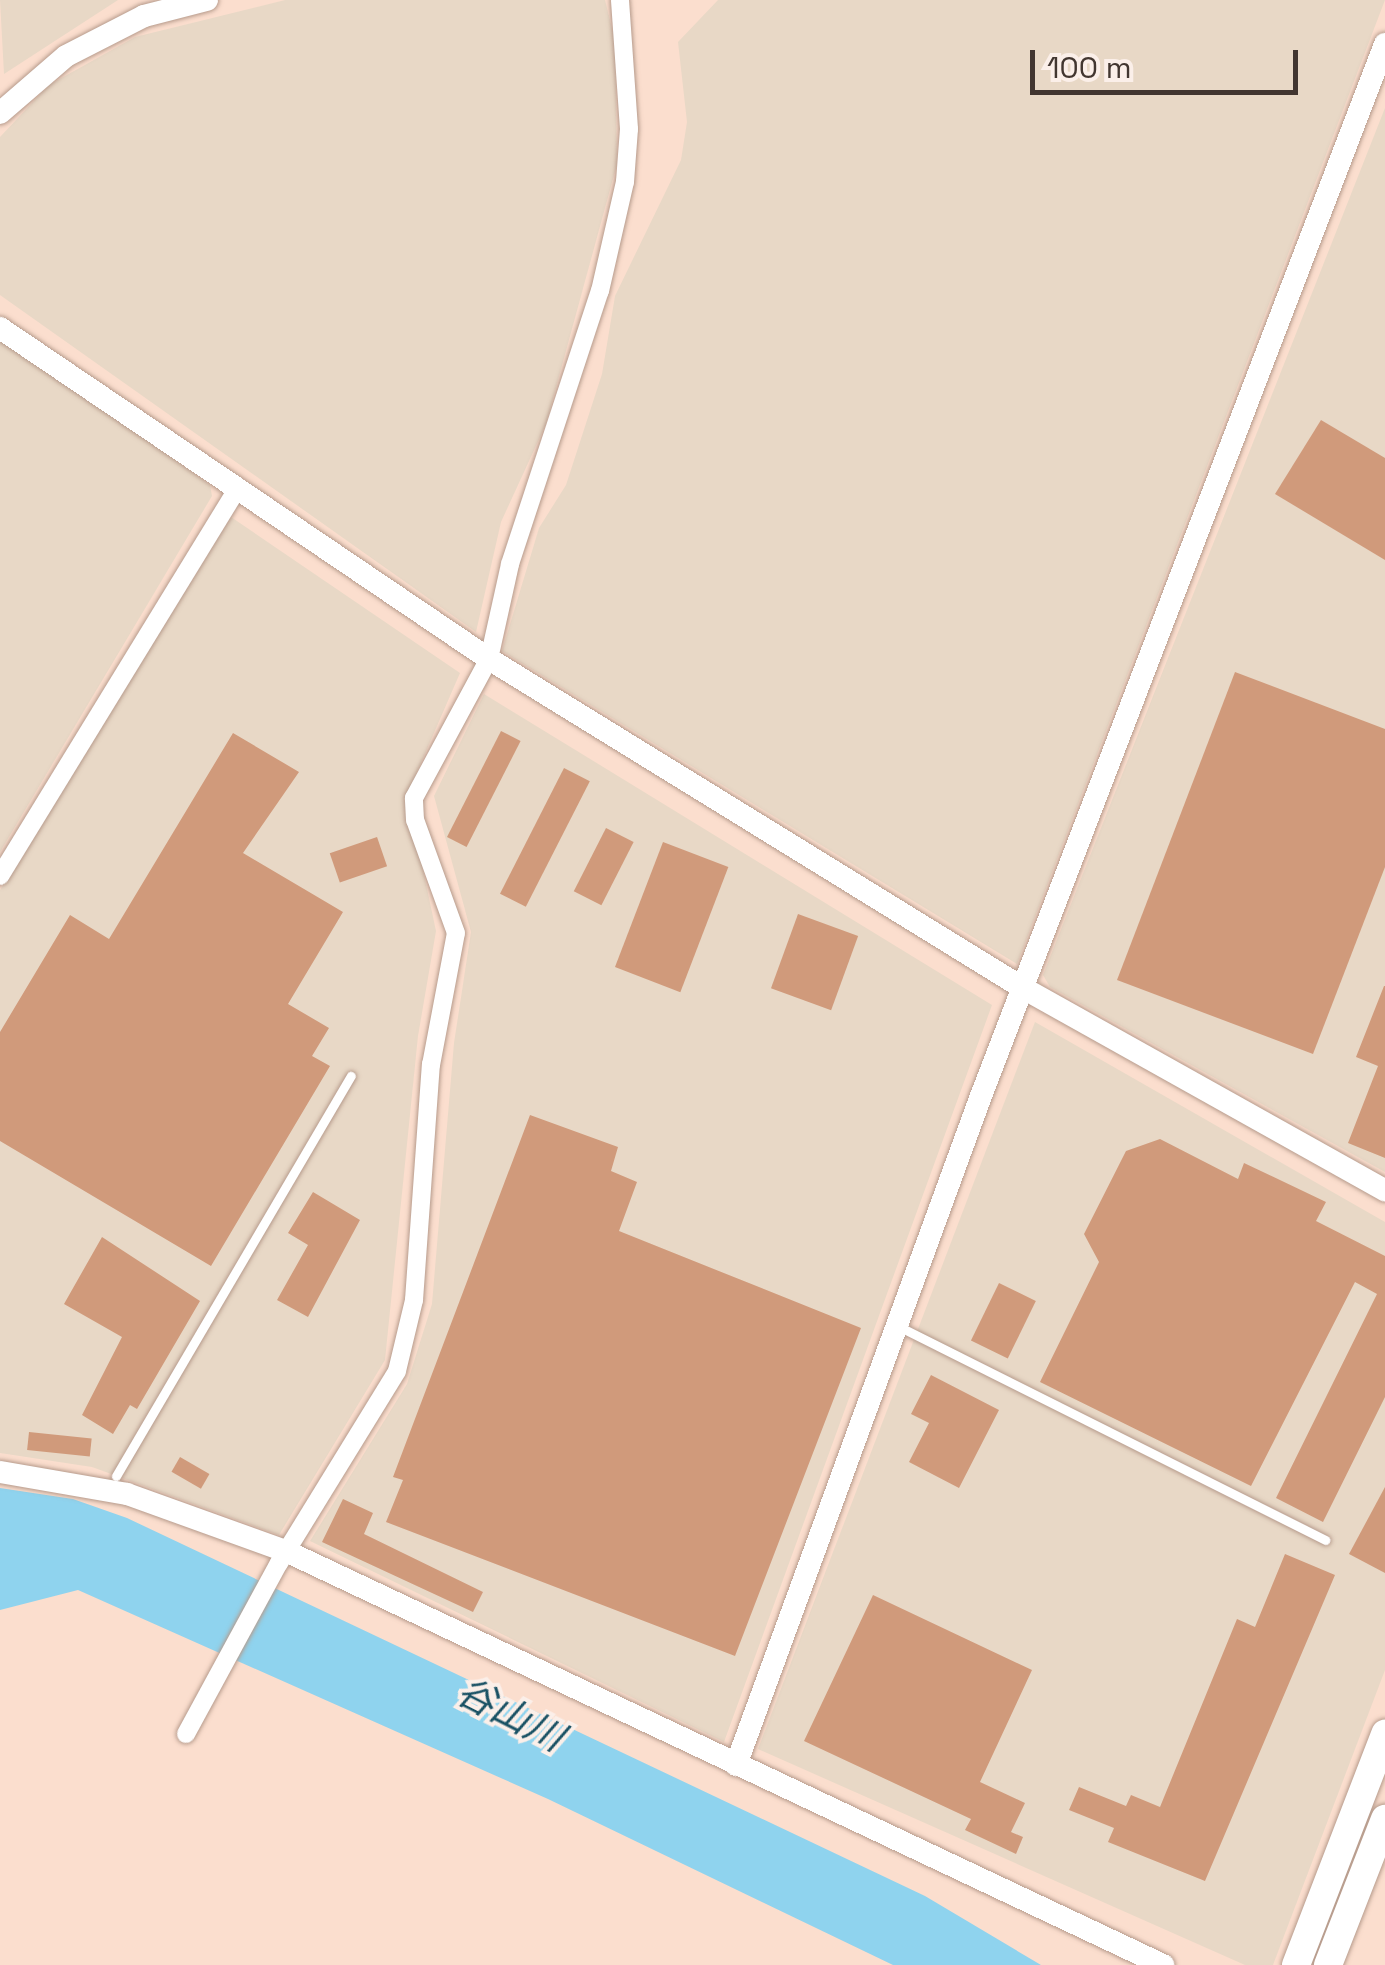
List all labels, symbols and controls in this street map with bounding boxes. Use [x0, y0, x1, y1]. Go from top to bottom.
scale bar [1035, 30, 1302, 92]
text: 100 m [1047, 48, 1132, 87]
water label: 谷山川 [449, 1669, 571, 1761]

